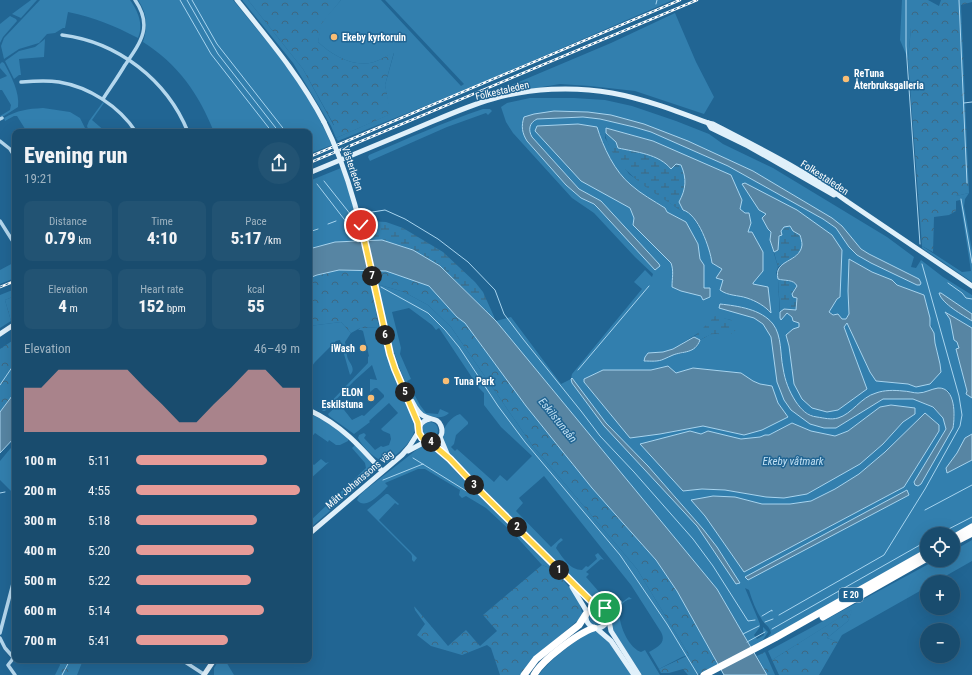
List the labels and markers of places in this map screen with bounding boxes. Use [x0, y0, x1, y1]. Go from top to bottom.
marker: Ekeby kyrkoruin [329, 32, 339, 42]
place label: Ekeby kyrkoruin [342, 32, 406, 43]
place label: ReTuna Återbruksgalleria [854, 68, 924, 91]
marker: ReTuna Återbruksgalleria [841, 74, 851, 84]
pin [344, 208, 378, 242]
pin: 7 [362, 266, 382, 286]
pin: 6 [375, 325, 395, 345]
place label: iWash [331, 343, 355, 354]
marker: iWash [358, 343, 368, 353]
marker: Tuna Park [441, 376, 451, 386]
place label: Tuna Park [454, 376, 495, 387]
pin: 5 [395, 382, 415, 402]
place label: ELON Eskilstuna [322, 387, 363, 410]
marker: ELON Eskilstuna [366, 393, 376, 403]
pin: 4 [421, 432, 441, 452]
pin: 3 [464, 475, 484, 495]
pin: 2 [507, 517, 527, 537]
pin: 1 [549, 560, 569, 580]
pin [588, 591, 622, 625]

